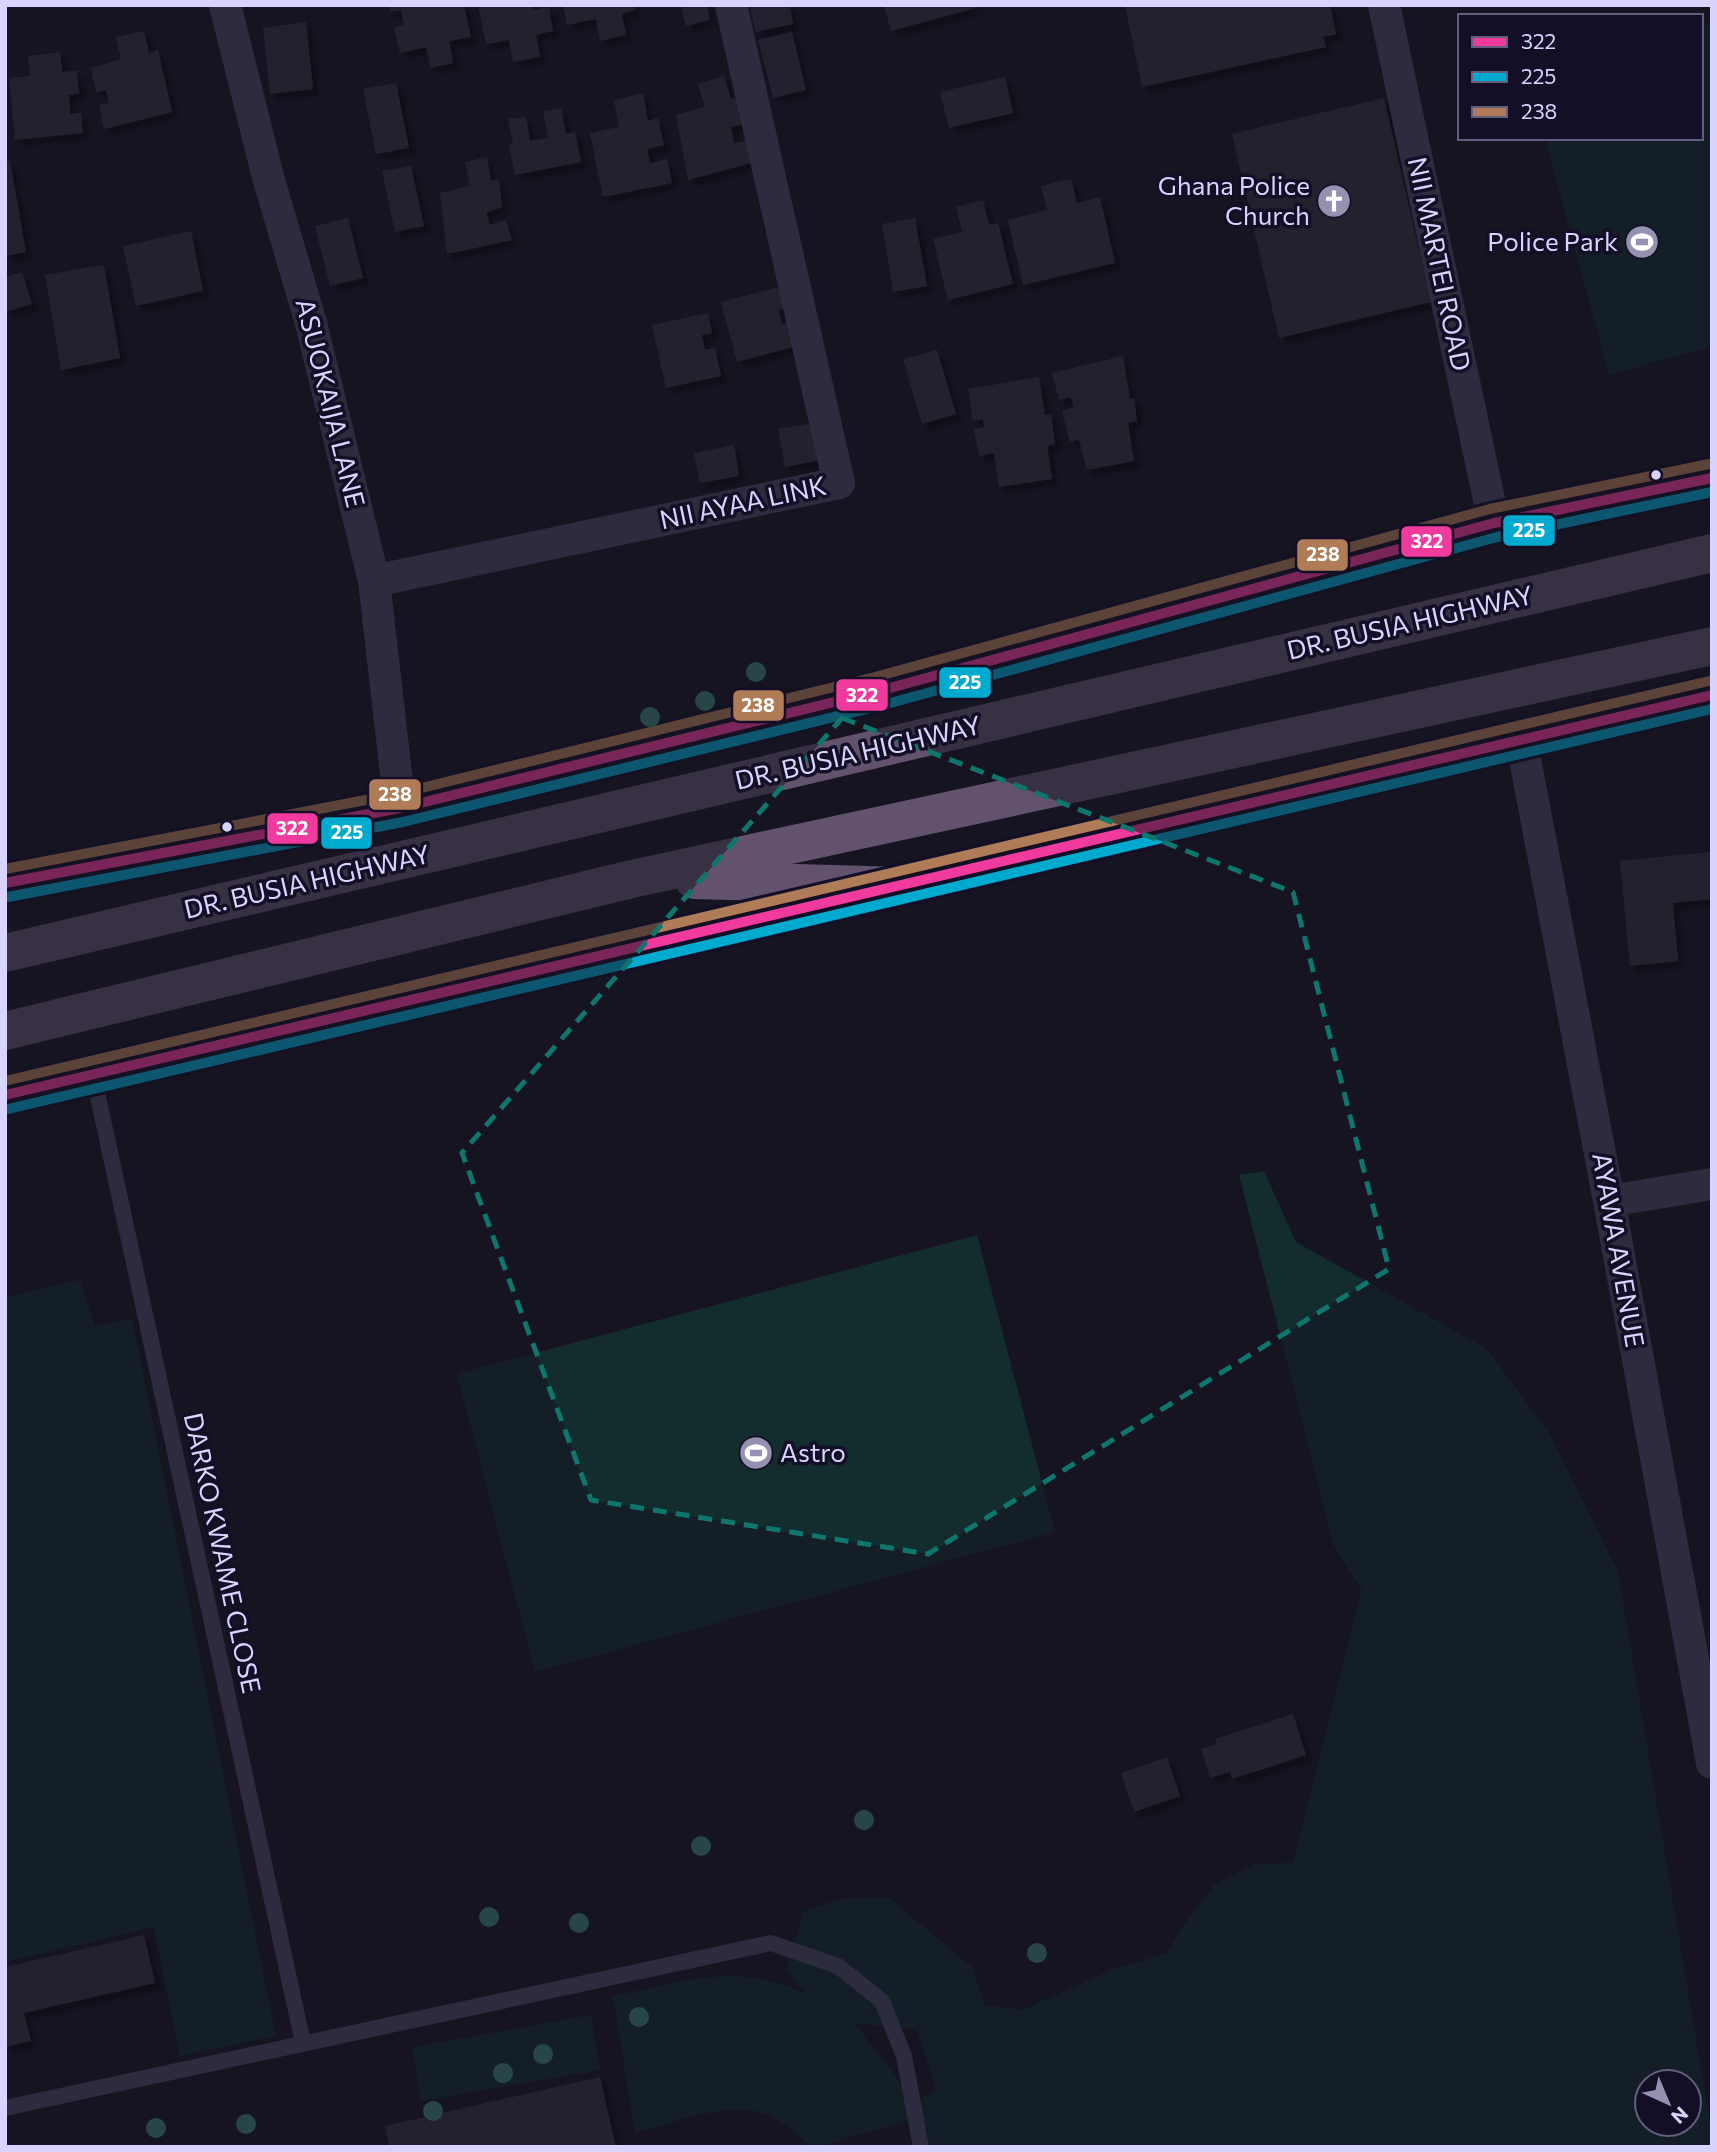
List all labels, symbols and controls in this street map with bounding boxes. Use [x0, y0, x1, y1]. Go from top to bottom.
legend [1458, 14, 1703, 140]
text: 322 [1521, 28, 1556, 53]
text: 225 [1521, 63, 1556, 88]
text: 238 [1521, 98, 1557, 123]
street label: NII MARTEI ROAD [1403, 154, 1478, 373]
place label: Ghana Police Church [1158, 169, 1310, 230]
church icon: Ghana Police Church [1315, 182, 1353, 220]
sports icon: Police Park [1623, 223, 1661, 261]
place label: Police Park [1487, 225, 1618, 256]
street label: ASUOKAIJA LANE [290, 295, 372, 510]
unlabelled marker [1649, 468, 1663, 482]
street label: NII AYAA LINK [657, 469, 829, 534]
line badge: 225 [1502, 514, 1556, 547]
text: 225 [1513, 518, 1545, 541]
line badge: 322 [1400, 525, 1453, 558]
text: 322 [1411, 529, 1443, 552]
line badge: 238 [1296, 538, 1349, 572]
text: 238 [1306, 542, 1340, 565]
street label: DR. BUSIA HIGHWAY [1284, 578, 1536, 665]
line badge: 225 [938, 666, 992, 699]
text: 225 [949, 670, 981, 693]
line badge: 322 [835, 678, 889, 712]
text: 322 [846, 683, 878, 706]
line badge: 238 [732, 689, 785, 722]
text: 238 [741, 693, 775, 716]
street label: DR. BUSIA HIGHWAY [732, 708, 984, 795]
line badge: 238 [368, 778, 422, 811]
text: 238 [378, 782, 412, 805]
line badge: 322 [266, 812, 319, 845]
text: 322 [276, 816, 308, 839]
line badge: 225 [320, 816, 373, 850]
unlabelled marker [220, 820, 234, 834]
text: 225 [331, 820, 363, 843]
street label: DR. BUSIA HIGHWAY [181, 837, 433, 924]
street label: AYAWA AVENUE [1587, 1150, 1652, 1350]
street label: DARKO KWAME CLOSE [179, 1410, 268, 1696]
sports icon: Astro [737, 1434, 775, 1472]
place label: Astro [780, 1436, 846, 1467]
north arrow [1633, 2068, 1703, 2138]
text: N [1667, 2102, 1693, 2129]

